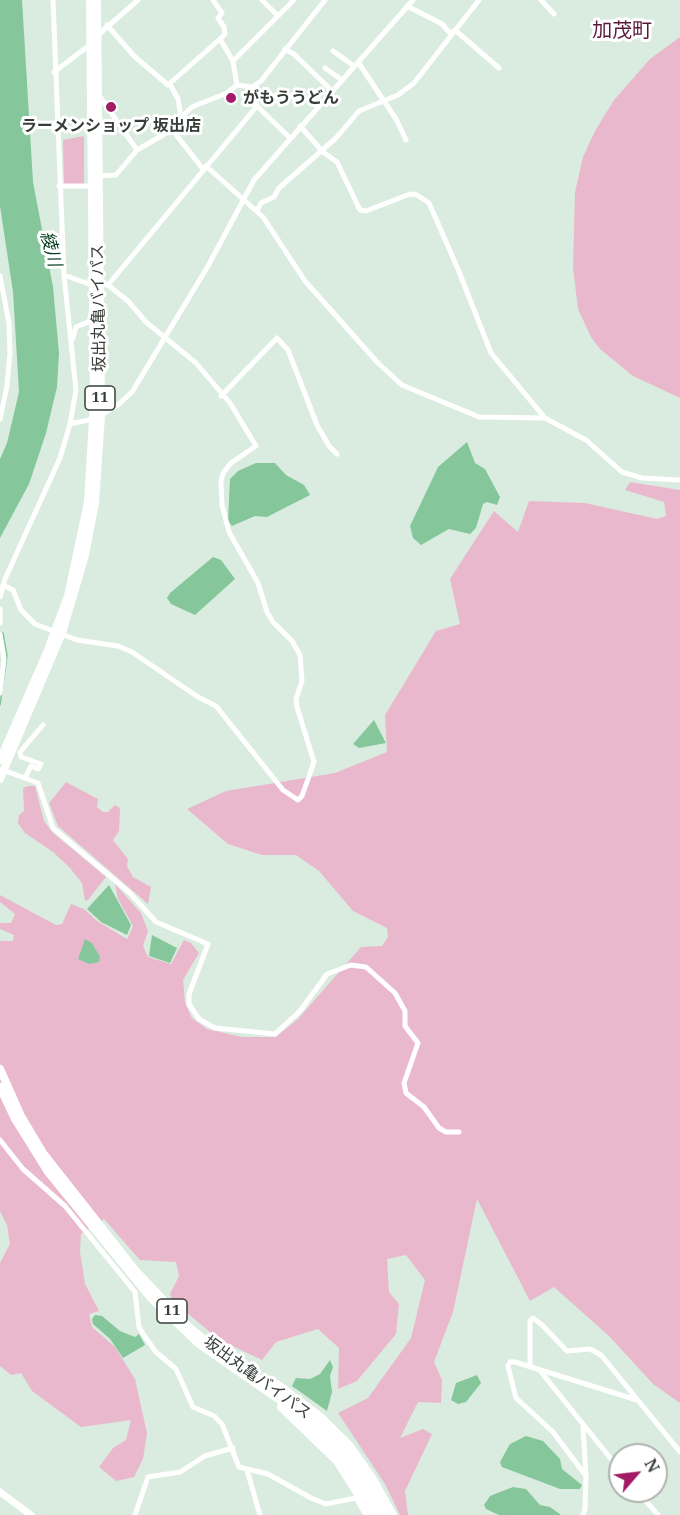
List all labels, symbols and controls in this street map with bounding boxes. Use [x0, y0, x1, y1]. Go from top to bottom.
district label: 加茂町 [592, 19, 652, 43]
place label: がもううどん [243, 88, 339, 108]
marker: がもううどん [224, 91, 238, 105]
marker: ラーメンショップ 坂出店 [104, 100, 118, 114]
place label: ラーメンショップ 坂出店 [21, 116, 201, 136]
water label: 綾川 [35, 229, 65, 269]
street label: 坂出丸亀バイパス [88, 244, 110, 372]
road number: 11 [85, 386, 115, 410]
road number: 11 [157, 1299, 187, 1323]
street label: 坂出丸亀バイパス [200, 1333, 314, 1423]
north arrow [608, 1443, 668, 1503]
text: N [639, 1455, 665, 1476]

